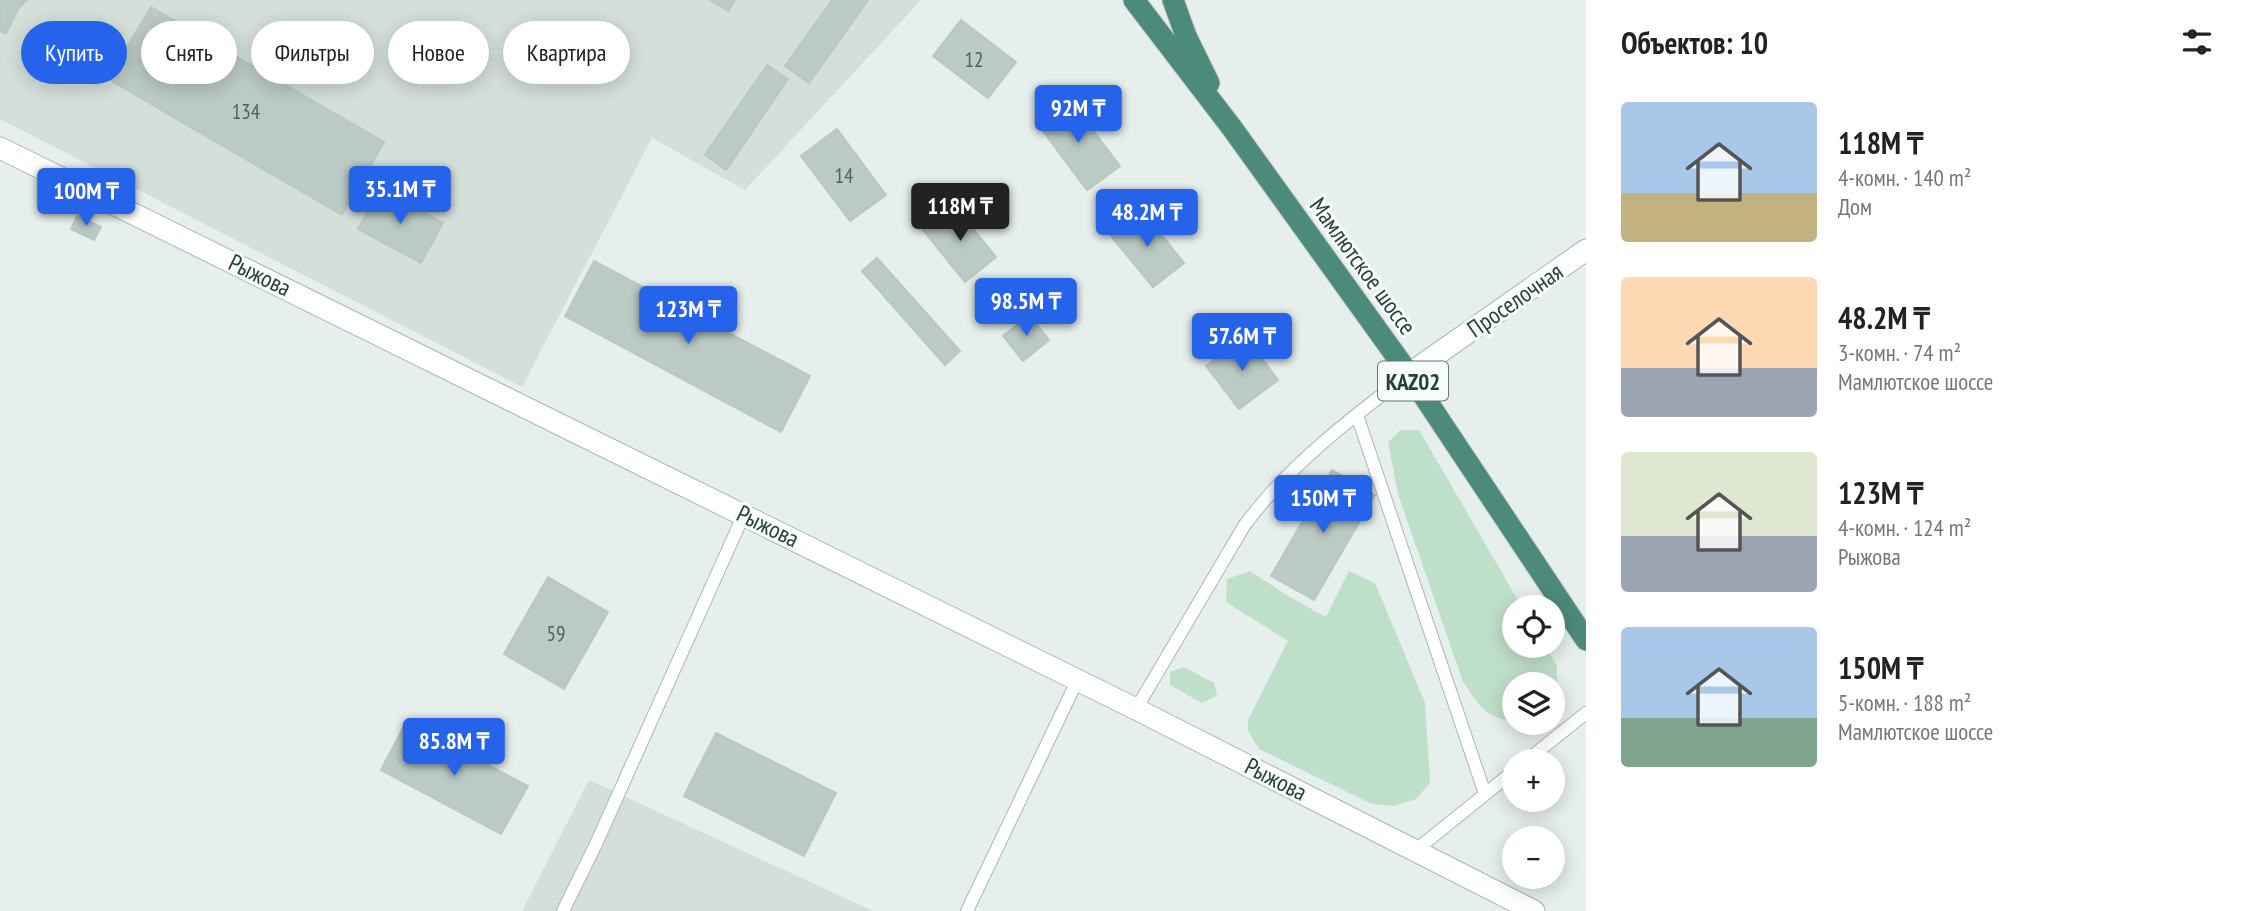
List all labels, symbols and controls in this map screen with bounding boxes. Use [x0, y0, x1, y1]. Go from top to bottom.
chip: Купить [21, 21, 127, 84]
chip: Снять [141, 21, 237, 84]
chip: Фильтры [251, 21, 374, 84]
chip: Новое [388, 21, 489, 84]
chip: Квартира [503, 21, 630, 84]
text: Объектов: 10 [1621, 23, 1768, 62]
icon: filters [2178, 23, 2216, 61]
house number: 12 [965, 46, 983, 73]
pin: 92M ₸ [1029, 86, 1127, 145]
text: 92M ₸ [1051, 93, 1105, 122]
house number: 134 [232, 98, 261, 125]
text: 118M ₸ [1838, 123, 1923, 162]
icon: home [1677, 130, 1761, 214]
house number: 14 [835, 162, 854, 189]
text: 4-комн. · 140 m² [1838, 163, 1971, 192]
pin: 35.1M ₸ [335, 166, 465, 226]
pin: 100M ₸ [29, 168, 143, 228]
text: 35.1M ₸ [365, 174, 435, 203]
text: 100M ₸ [53, 176, 119, 205]
pin: 118M ₸ [903, 184, 1017, 243]
pin: 48.2M ₸ [1082, 190, 1212, 249]
text: 118M ₸ [927, 191, 993, 220]
street label: Мамлютское шоссе [1303, 191, 1423, 341]
text: Дом [1838, 192, 1872, 221]
text: 48.2M ₸ [1112, 197, 1182, 226]
street label: Рыжова [224, 247, 296, 303]
street label: Проселочная [1461, 256, 1569, 344]
pin: 98.5M ₸ [961, 278, 1091, 338]
pin: 123M ₸ [631, 286, 745, 346]
text: 98.5M ₸ [991, 286, 1061, 315]
text: 123M ₸ [655, 294, 721, 323]
text: 48.2M ₸ [1838, 298, 1930, 337]
icon: home [1677, 305, 1761, 389]
pin: 57.6M ₸ [1177, 314, 1307, 373]
text: 57.6M ₸ [1208, 321, 1276, 350]
text: 3-комн. · 74 m² [1838, 338, 1961, 367]
road number: KAZ02 [1378, 362, 1448, 400]
text: Мамлютское шоссе [1838, 367, 1993, 396]
text: 123M ₸ [1838, 473, 1923, 512]
pin: 150M ₸ [1266, 476, 1380, 535]
icon: home [1677, 480, 1761, 564]
text: 150M ₸ [1290, 483, 1356, 512]
street label: Рыжова [732, 498, 804, 554]
text: 4-комн. · 124 m² [1838, 513, 1971, 542]
text: Рыжова [1838, 542, 1901, 571]
map controls [1502, 595, 1565, 889]
button: locate [1502, 595, 1565, 658]
house number: 59 [547, 620, 565, 647]
text: 150M ₸ [1838, 648, 1923, 687]
icon: home [1677, 655, 1761, 739]
button: layers [1502, 672, 1565, 735]
text: 5-комн. · 188 m² [1838, 688, 1971, 717]
text: Мамлютское шоссе [1838, 717, 1993, 746]
pin: 85.8M ₸ [389, 718, 519, 778]
text: 85.8M ₸ [419, 726, 489, 755]
button: + [1502, 749, 1565, 812]
street label: Рыжова [1240, 750, 1312, 808]
button: − [1502, 826, 1565, 889]

